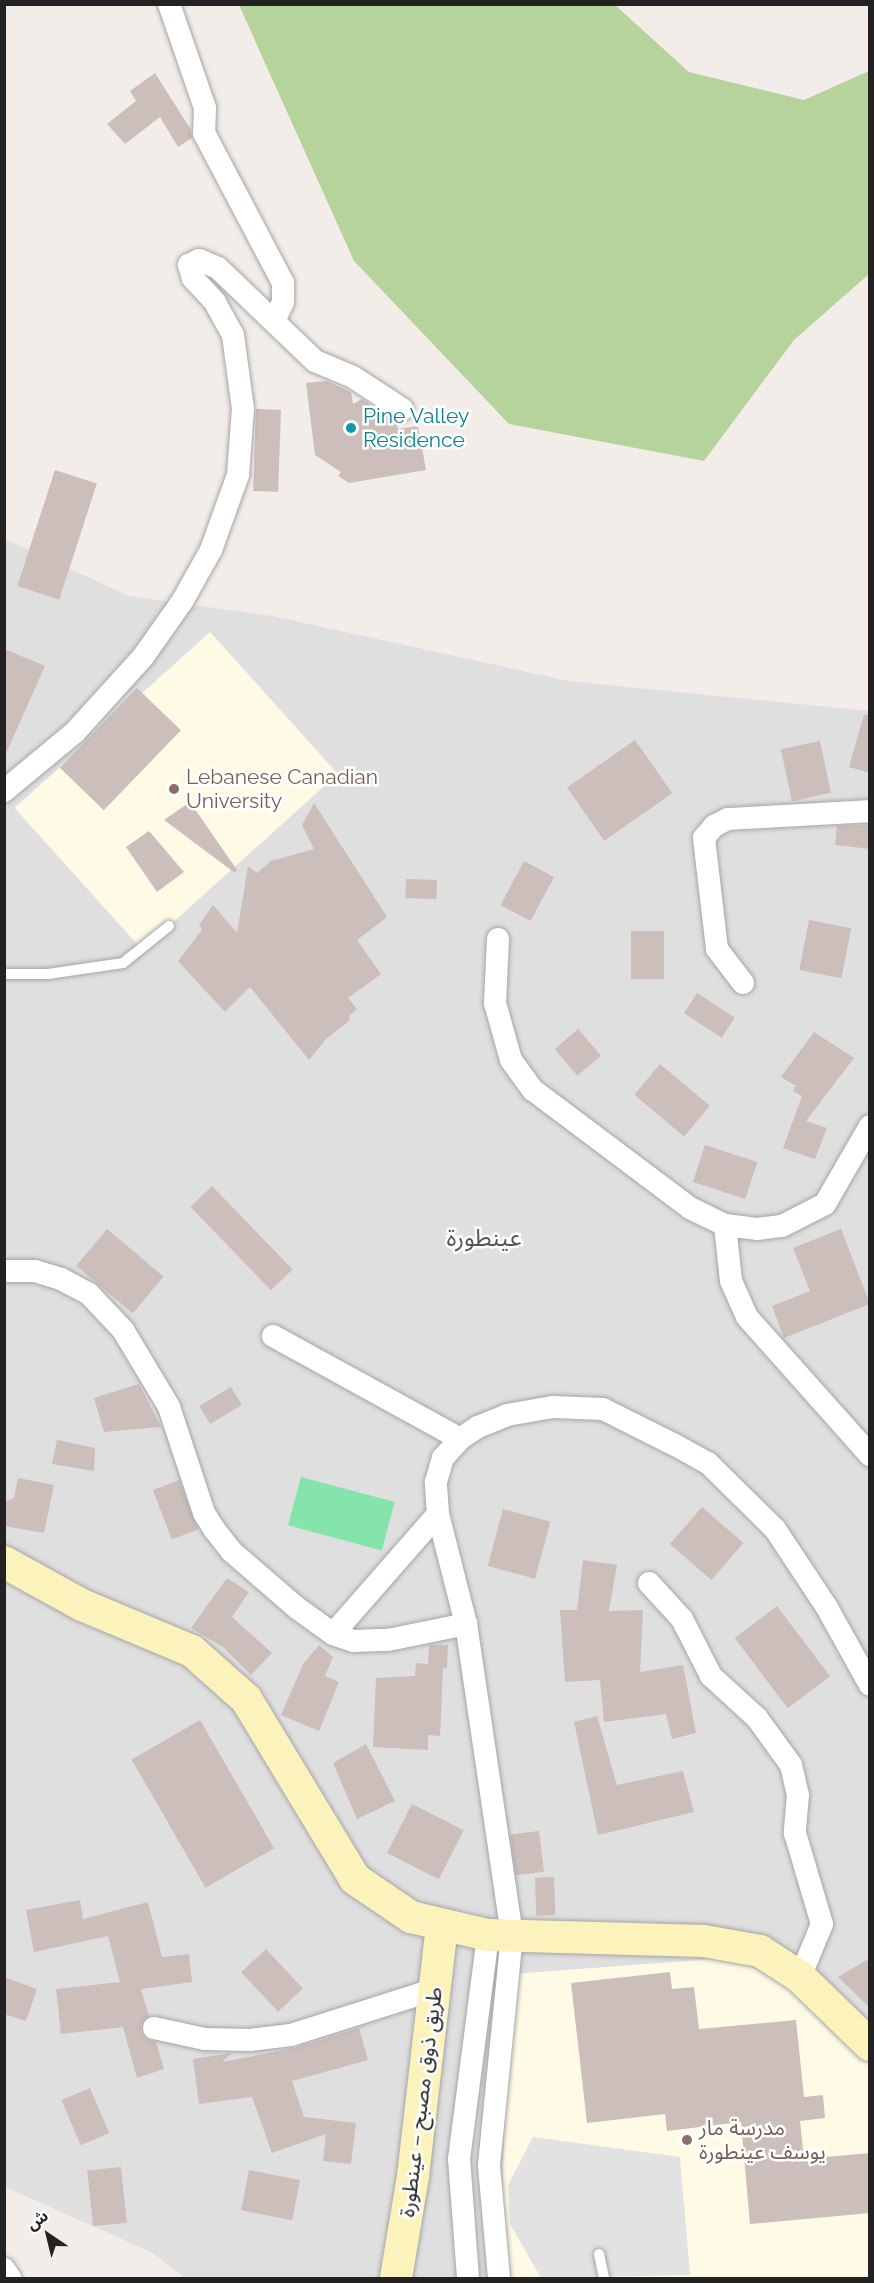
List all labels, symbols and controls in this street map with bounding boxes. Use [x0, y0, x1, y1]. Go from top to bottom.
place label: Pine Valley Residence [363, 403, 470, 453]
marker: Pine Valley Residence [344, 421, 358, 435]
place label: Lebanese Canadian University [186, 764, 378, 814]
marker: Lebanese Canadian University [167, 782, 181, 796]
district label: عينطورة [446, 1224, 522, 1252]
street label: طريق ذوق مصبح – عينطورة [394, 1985, 448, 2219]
place label: مدرسة مار يوسف عينطورة [699, 2115, 826, 2165]
marker: مدرسة مار يوسف عينطورة [680, 2133, 694, 2147]
north arrow [18, 2205, 78, 2265]
text: ش [23, 2206, 52, 2234]

